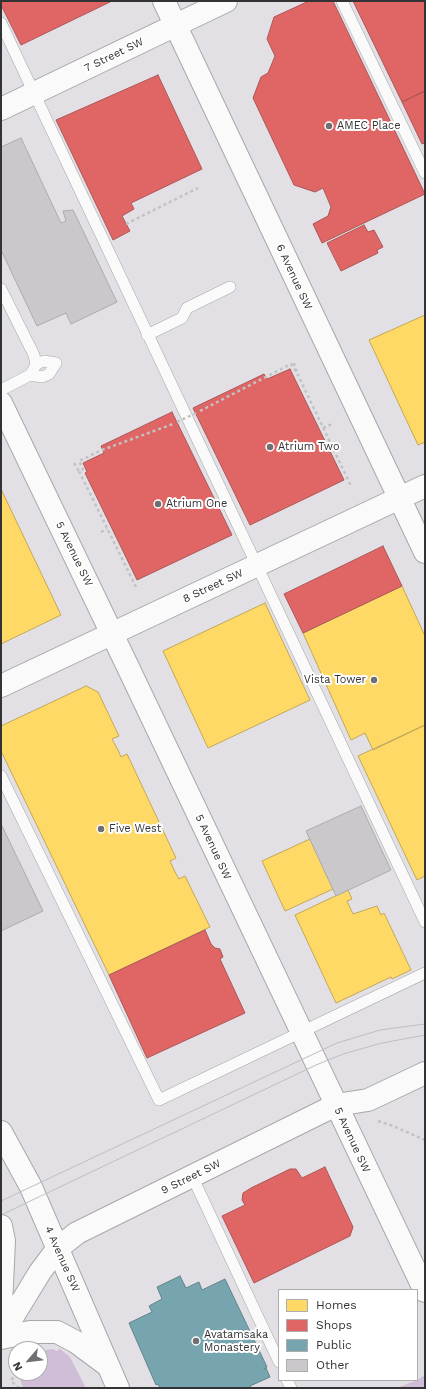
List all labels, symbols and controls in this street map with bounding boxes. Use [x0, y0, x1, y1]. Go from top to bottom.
street label: 7 Street SW [82, 35, 146, 75]
place label: AMEC Place [337, 119, 401, 133]
marker: AMEC Place [324, 121, 334, 131]
street label: 6 Avenue SW [273, 242, 315, 312]
place label: Atrium Two [278, 440, 339, 454]
marker: Atrium Two [265, 442, 275, 452]
place label: Atrium One [166, 497, 227, 511]
marker: Atrium One [153, 499, 163, 509]
street label: 5 Avenue SW [53, 519, 95, 589]
street label: 8 Street SW [181, 566, 245, 606]
place label: Vista Tower [304, 673, 366, 687]
marker: Vista Tower [369, 675, 379, 685]
street label: 5 Avenue SW [192, 812, 234, 882]
place label: Five West [109, 822, 161, 836]
marker: Five West [96, 824, 106, 834]
street label: 5 Avenue SW [331, 1105, 373, 1175]
street label: 9 Street SW [159, 1157, 223, 1197]
street label: 4 Avenue SW [42, 1224, 82, 1294]
legend [278, 1289, 418, 1381]
text: Homes [316, 1298, 357, 1312]
text: Shops [316, 1318, 352, 1332]
place label: Avatamsaka Monastery [204, 1328, 268, 1354]
marker: Avatamsaka Monastery [191, 1336, 201, 1346]
text: Public [316, 1338, 352, 1352]
north arrow [8, 1341, 48, 1381]
text: Other [316, 1358, 349, 1372]
text: N [10, 1360, 25, 1373]

